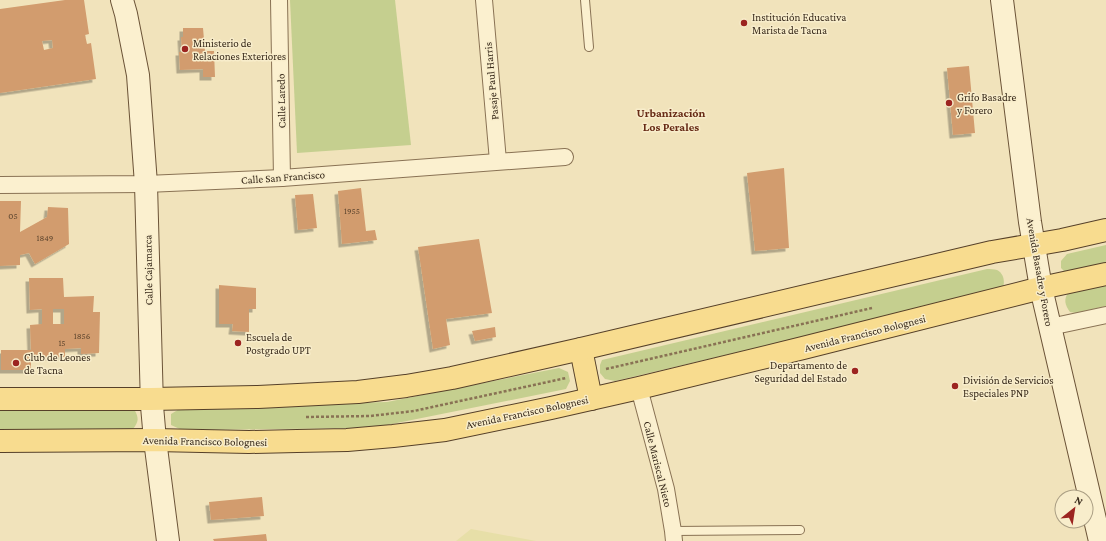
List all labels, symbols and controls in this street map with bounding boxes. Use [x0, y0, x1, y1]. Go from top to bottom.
place label: Institución Educativa Marista de Tacna [752, 11, 846, 36]
marker: Institución Educativa Marista de Tacna [739, 18, 749, 28]
place label: Ministerio de Relaciones Exteriores [193, 37, 286, 62]
street label: Pasaje Paul Harris [482, 42, 501, 120]
marker: Ministerio de Relaciones Exteriores [180, 44, 190, 54]
street label: Calle Laredo [275, 73, 287, 128]
place label: Grifo Basadre y Forero [956, 91, 1016, 117]
marker: Grifo Basadre y Forero [944, 98, 954, 108]
district label: Urbanización Los Perales [636, 106, 706, 134]
street label: Calle San Francisco [241, 168, 326, 186]
house number: 1955 [344, 206, 360, 216]
house number: 05 [8, 211, 18, 221]
street label: Avenida Basadre y Forero [1024, 217, 1056, 328]
house number: 1849 [37, 233, 54, 243]
street label: Calle Cajamarca [141, 235, 156, 305]
street label: Avenida Francisco Bolognesi [803, 312, 927, 355]
house number: 1856 [74, 331, 91, 341]
place label: Escuela de Postgrado UPT [246, 331, 311, 357]
house number: 15 [58, 338, 66, 348]
marker: Escuela de Postgrado UPT [233, 338, 243, 348]
place label: Club de Leones de Tacna [24, 351, 90, 376]
marker: Club de Leones de Tacna [11, 358, 21, 368]
place label: Departamento de Seguridad del Estado [755, 359, 848, 385]
marker: Departamento de Seguridad del Estado [850, 366, 860, 376]
place label: División de Servicios Especiales PNP [963, 374, 1054, 400]
marker: División de Servicios Especiales PNP [950, 381, 960, 391]
street label: Avenida Francisco Bolognesi [465, 393, 589, 432]
street label: Calle Mariscal Nieto [642, 420, 675, 509]
street label: Avenida Francisco Bolognesi [143, 434, 267, 449]
north arrow [1054, 489, 1094, 529]
text: N [1073, 493, 1086, 508]

